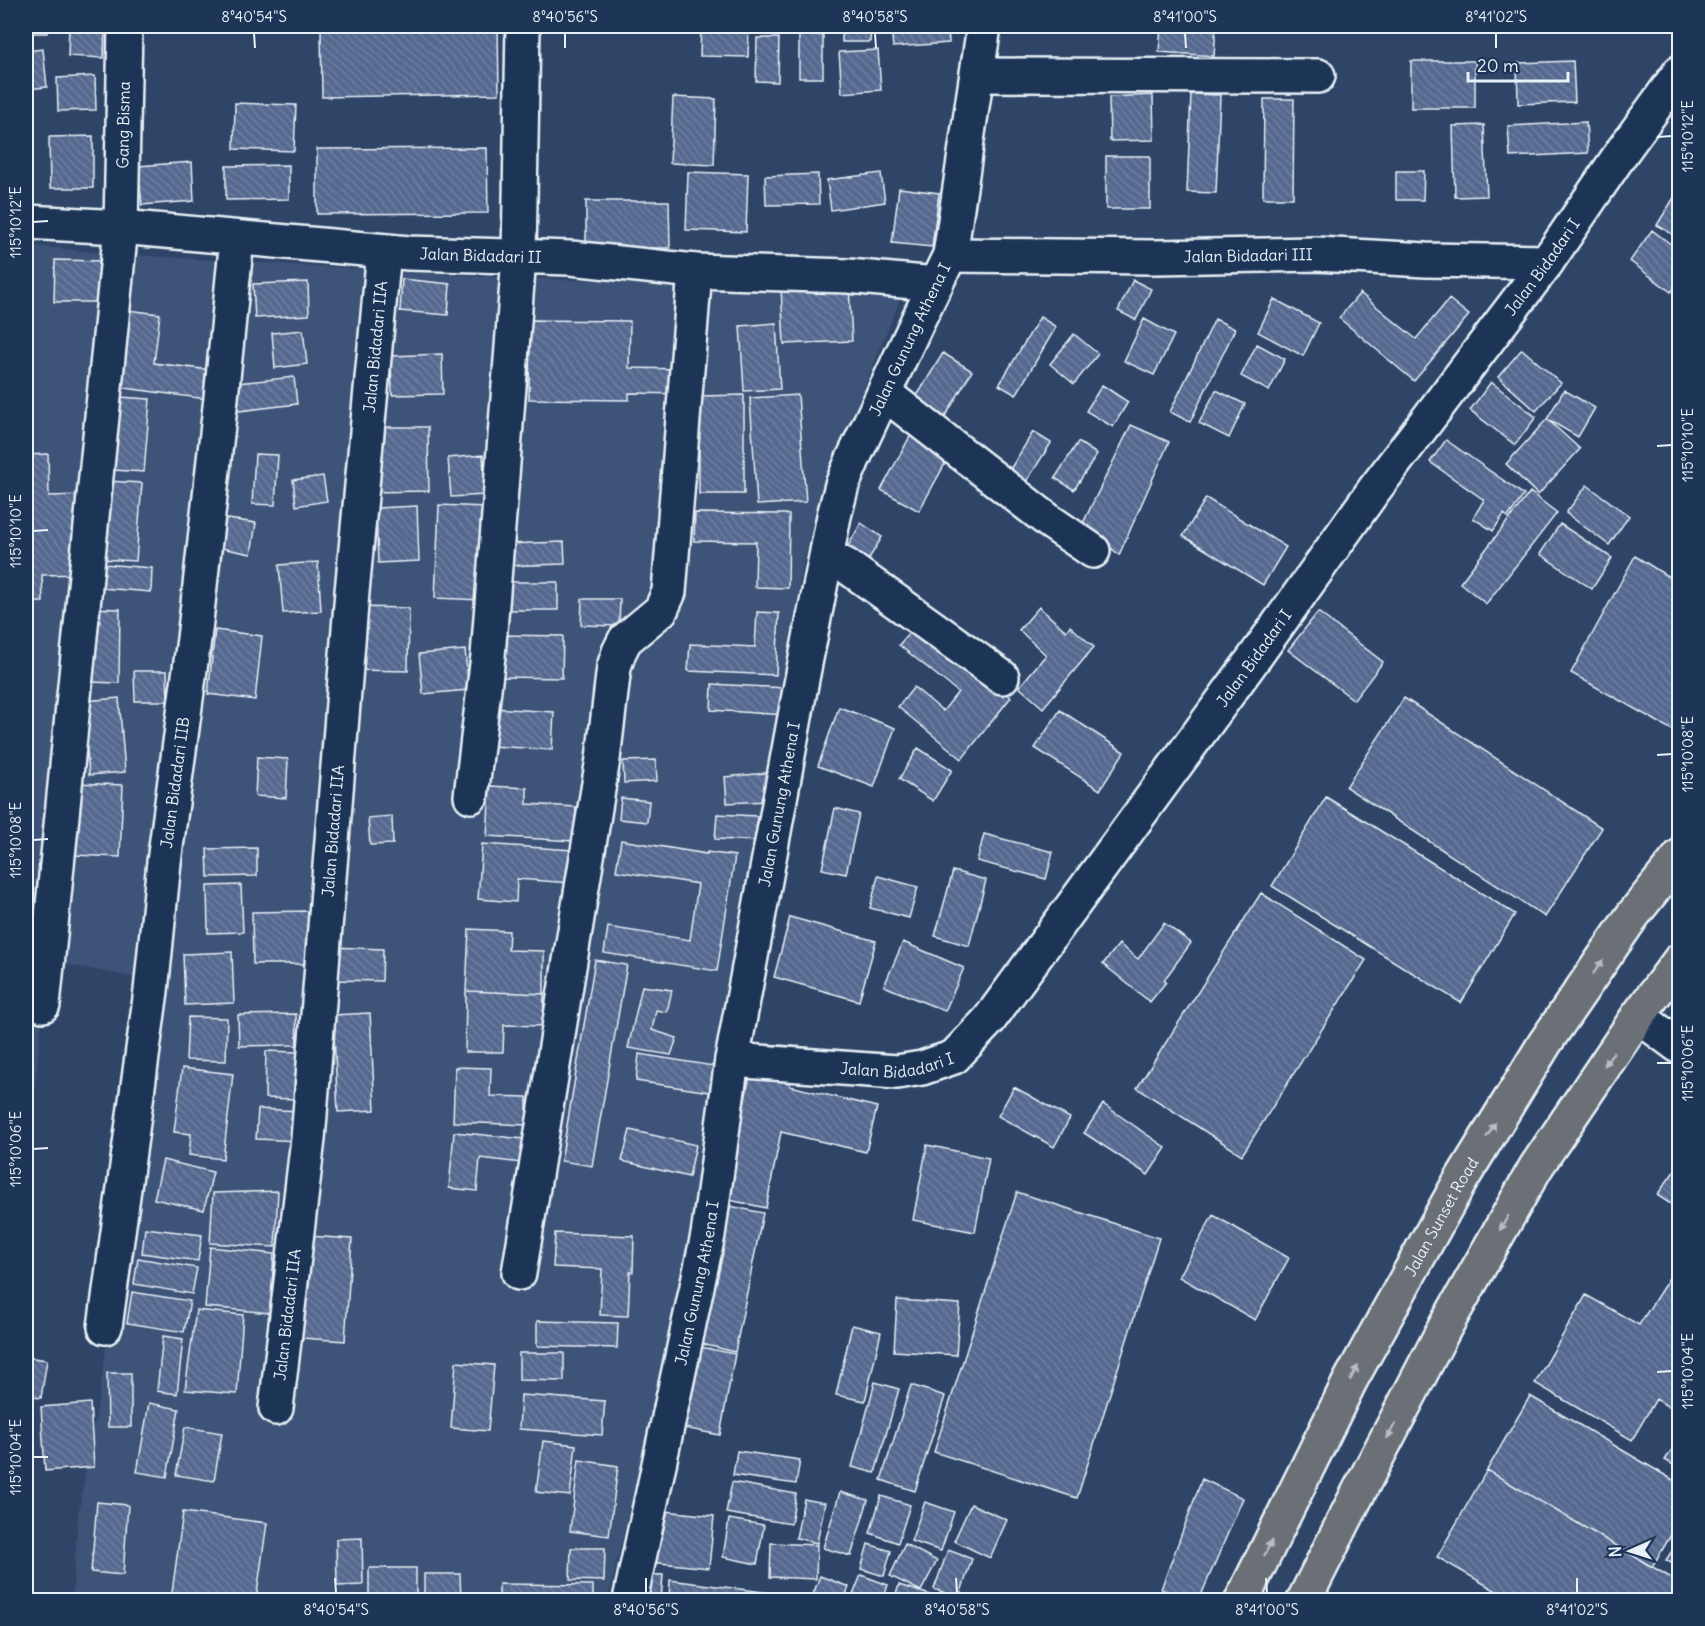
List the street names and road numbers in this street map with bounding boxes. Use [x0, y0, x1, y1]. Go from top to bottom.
street label: Gang Bisma [112, 81, 134, 169]
street label: Jalan Bidadari I [1500, 214, 1584, 319]
street label: Jalan Bidadari II [419, 243, 542, 267]
street label: Jalan Bidadari III [1183, 244, 1313, 266]
street label: Jalan Gunung Athena I [865, 259, 955, 419]
street label: Jalan Bidadari IIA [359, 280, 391, 414]
street label: Jalan Bidadari I [1212, 606, 1296, 711]
street label: Jalan Bidadari IIB [156, 715, 193, 850]
street label: Jalan Gunung Athena I [754, 720, 804, 888]
street label: Jalan Bidadari IIA [318, 764, 348, 898]
street label: Jalan Bidadari I [839, 1048, 956, 1082]
street label: Jalan Sunset Road [1400, 1154, 1483, 1280]
street label: Jalan Gunung Athena I [670, 1200, 723, 1367]
street label: Jalan Bidadari IIA [269, 1248, 305, 1382]

